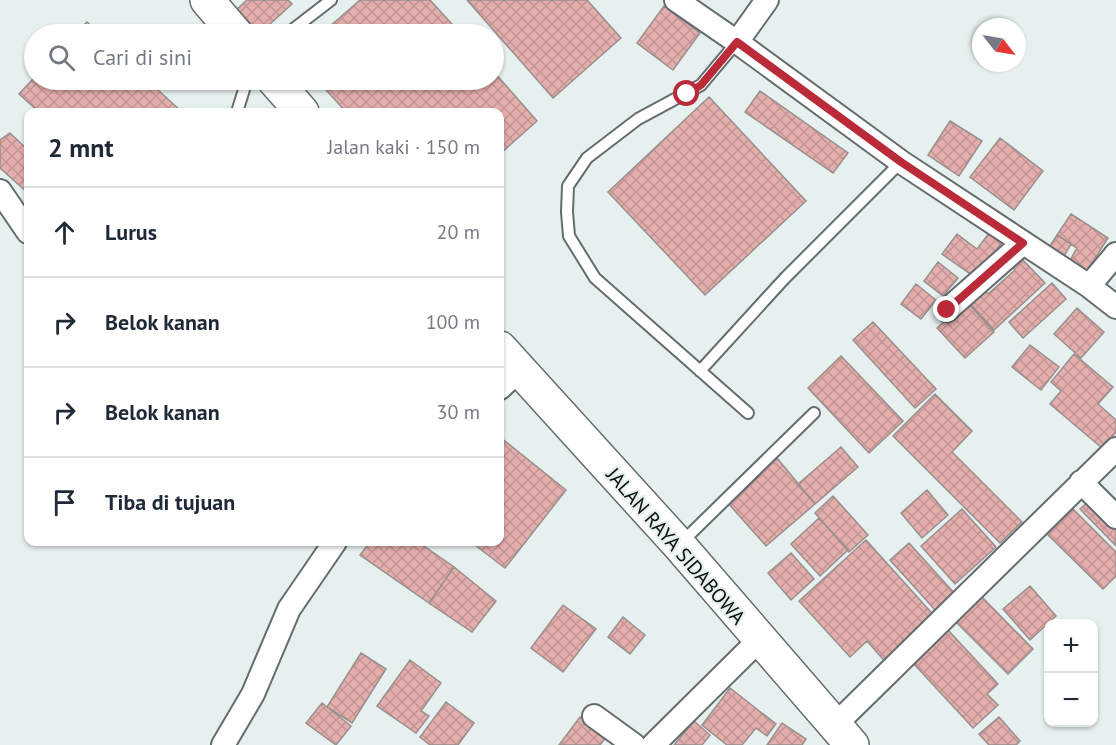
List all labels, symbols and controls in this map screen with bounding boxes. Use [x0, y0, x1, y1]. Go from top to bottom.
north arrow [972, 18, 1026, 72]
search box [24, 24, 504, 90]
icon: search [45, 41, 78, 74]
text: Cari di sini [93, 43, 192, 71]
route start [673, 80, 699, 106]
text: 2 mnt [48, 131, 114, 164]
text: Jalan kaki · 150 m [327, 134, 480, 160]
icon: ahead [48, 216, 81, 249]
text: Lurus [105, 218, 157, 246]
text: 20 m [437, 219, 480, 245]
route end [933, 296, 959, 322]
icon: right [48, 306, 81, 339]
text: Belok kanan [105, 308, 220, 336]
text: 100 m [426, 309, 480, 335]
icon: right [48, 396, 81, 429]
text: Belok kanan [105, 398, 220, 426]
text: 30 m [437, 399, 480, 425]
street label: JALAN RAYA SIDABOWA [600, 461, 751, 630]
icon: arrive [48, 486, 81, 519]
text: Tiba di tujuan [105, 488, 235, 516]
map controls [1044, 619, 1098, 727]
button: + [1044, 619, 1098, 673]
button: − [1044, 673, 1098, 727]

